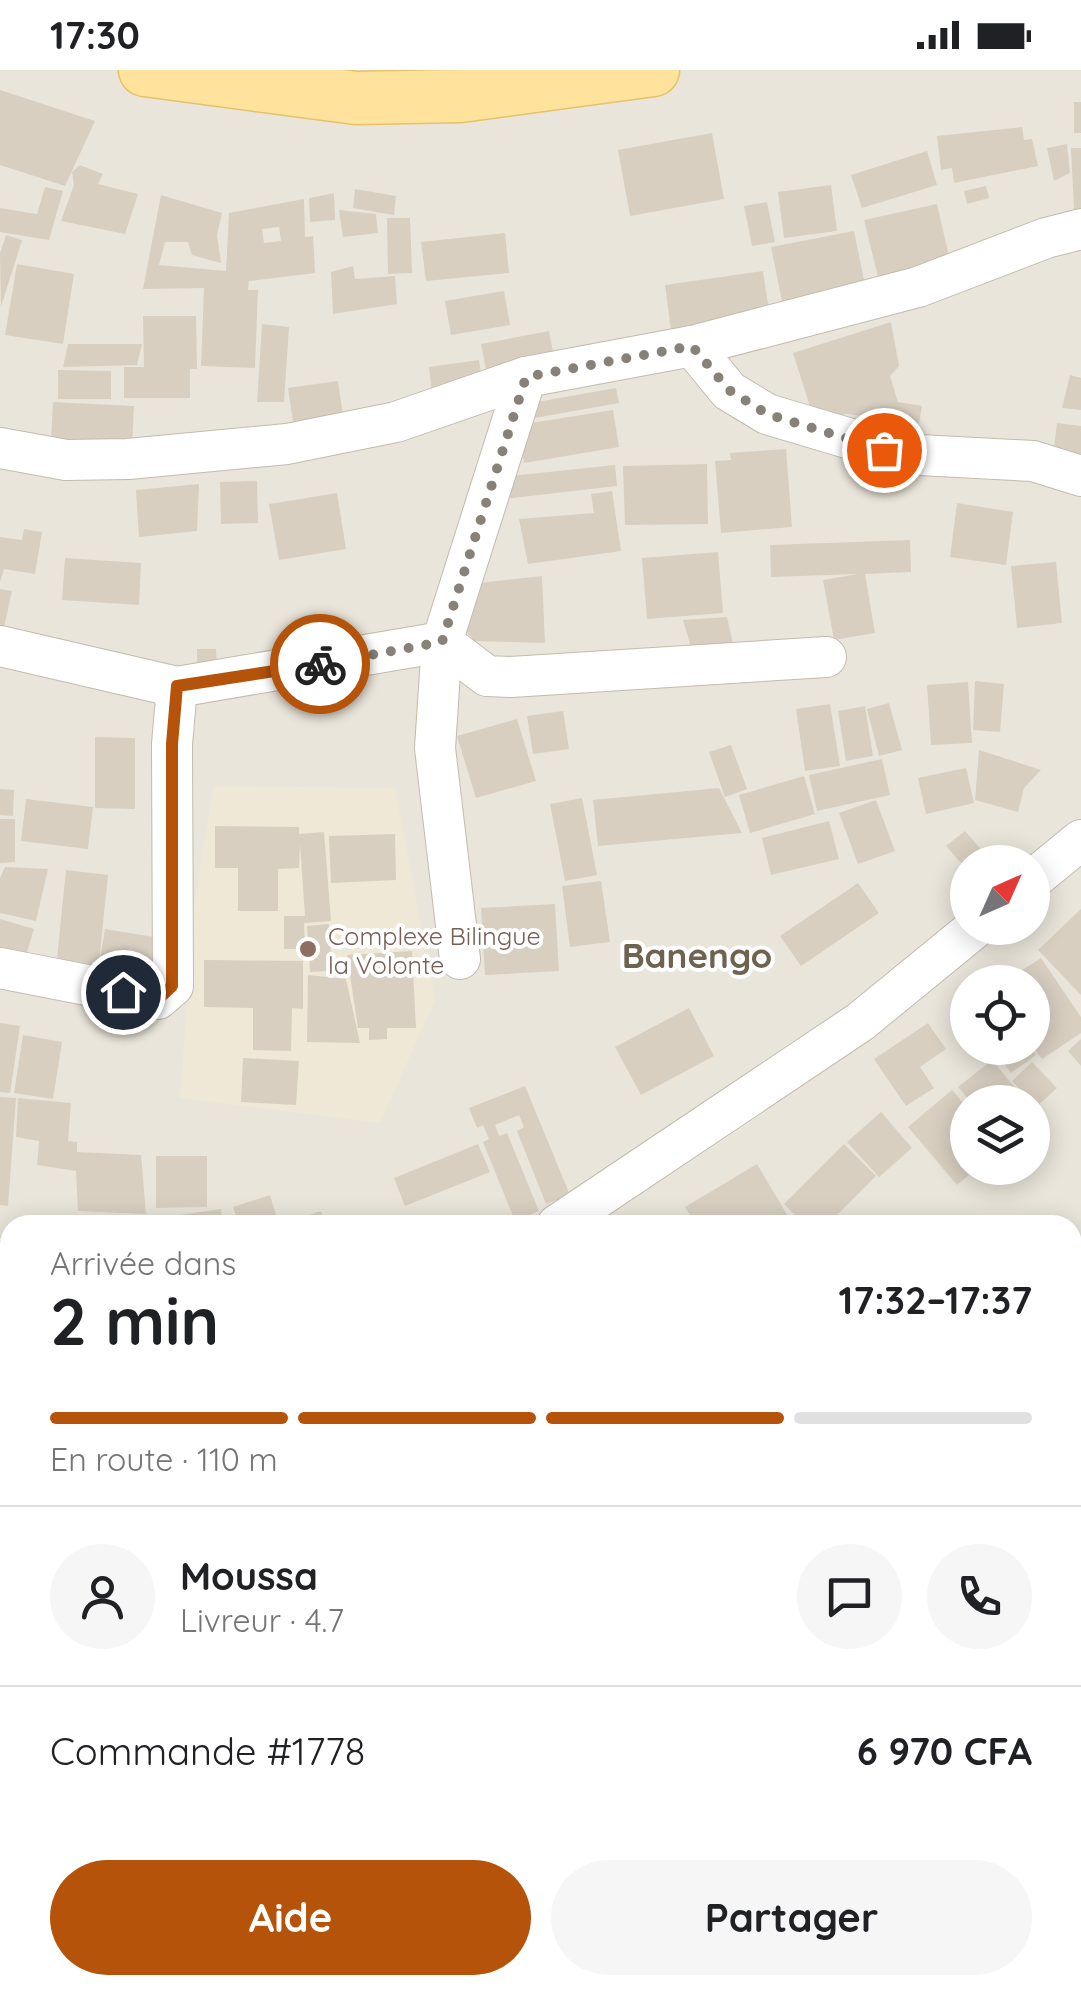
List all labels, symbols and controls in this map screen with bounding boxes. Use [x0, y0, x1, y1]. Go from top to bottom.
text: 17:30 [50, 11, 140, 59]
pin [842, 408, 927, 493]
icon: bag [857, 423, 912, 478]
courier [270, 614, 370, 714]
icon: bike [293, 637, 348, 692]
north arrow [950, 845, 1050, 945]
map controls [950, 845, 1050, 1185]
place label: Complexe Bilingue la Volonte [328, 920, 541, 980]
district label: Banengo [622, 933, 772, 977]
marker: Complexe Bilingue la Volonte [297, 938, 319, 960]
pin [81, 950, 166, 1035]
icon: home [96, 965, 151, 1020]
button: locate [950, 965, 1050, 1065]
button: layers [950, 1085, 1050, 1185]
text: Arrivée dans [50, 1243, 236, 1283]
text: 17:32–17:37 [839, 1276, 1032, 1324]
text: 2 min [50, 1280, 219, 1361]
text: En route · 110 m [50, 1439, 278, 1479]
button: person [50, 1544, 155, 1649]
button: chat [797, 1544, 902, 1649]
button: phone [927, 1544, 1032, 1649]
text: Moussa [180, 1552, 318, 1600]
text: Livreur · 4.7 [180, 1600, 344, 1640]
text: Commande #1778 [50, 1727, 365, 1775]
text: 6 970 CFA [857, 1727, 1032, 1775]
button: Aide [50, 1860, 531, 1975]
button: Partager [551, 1860, 1032, 1975]

